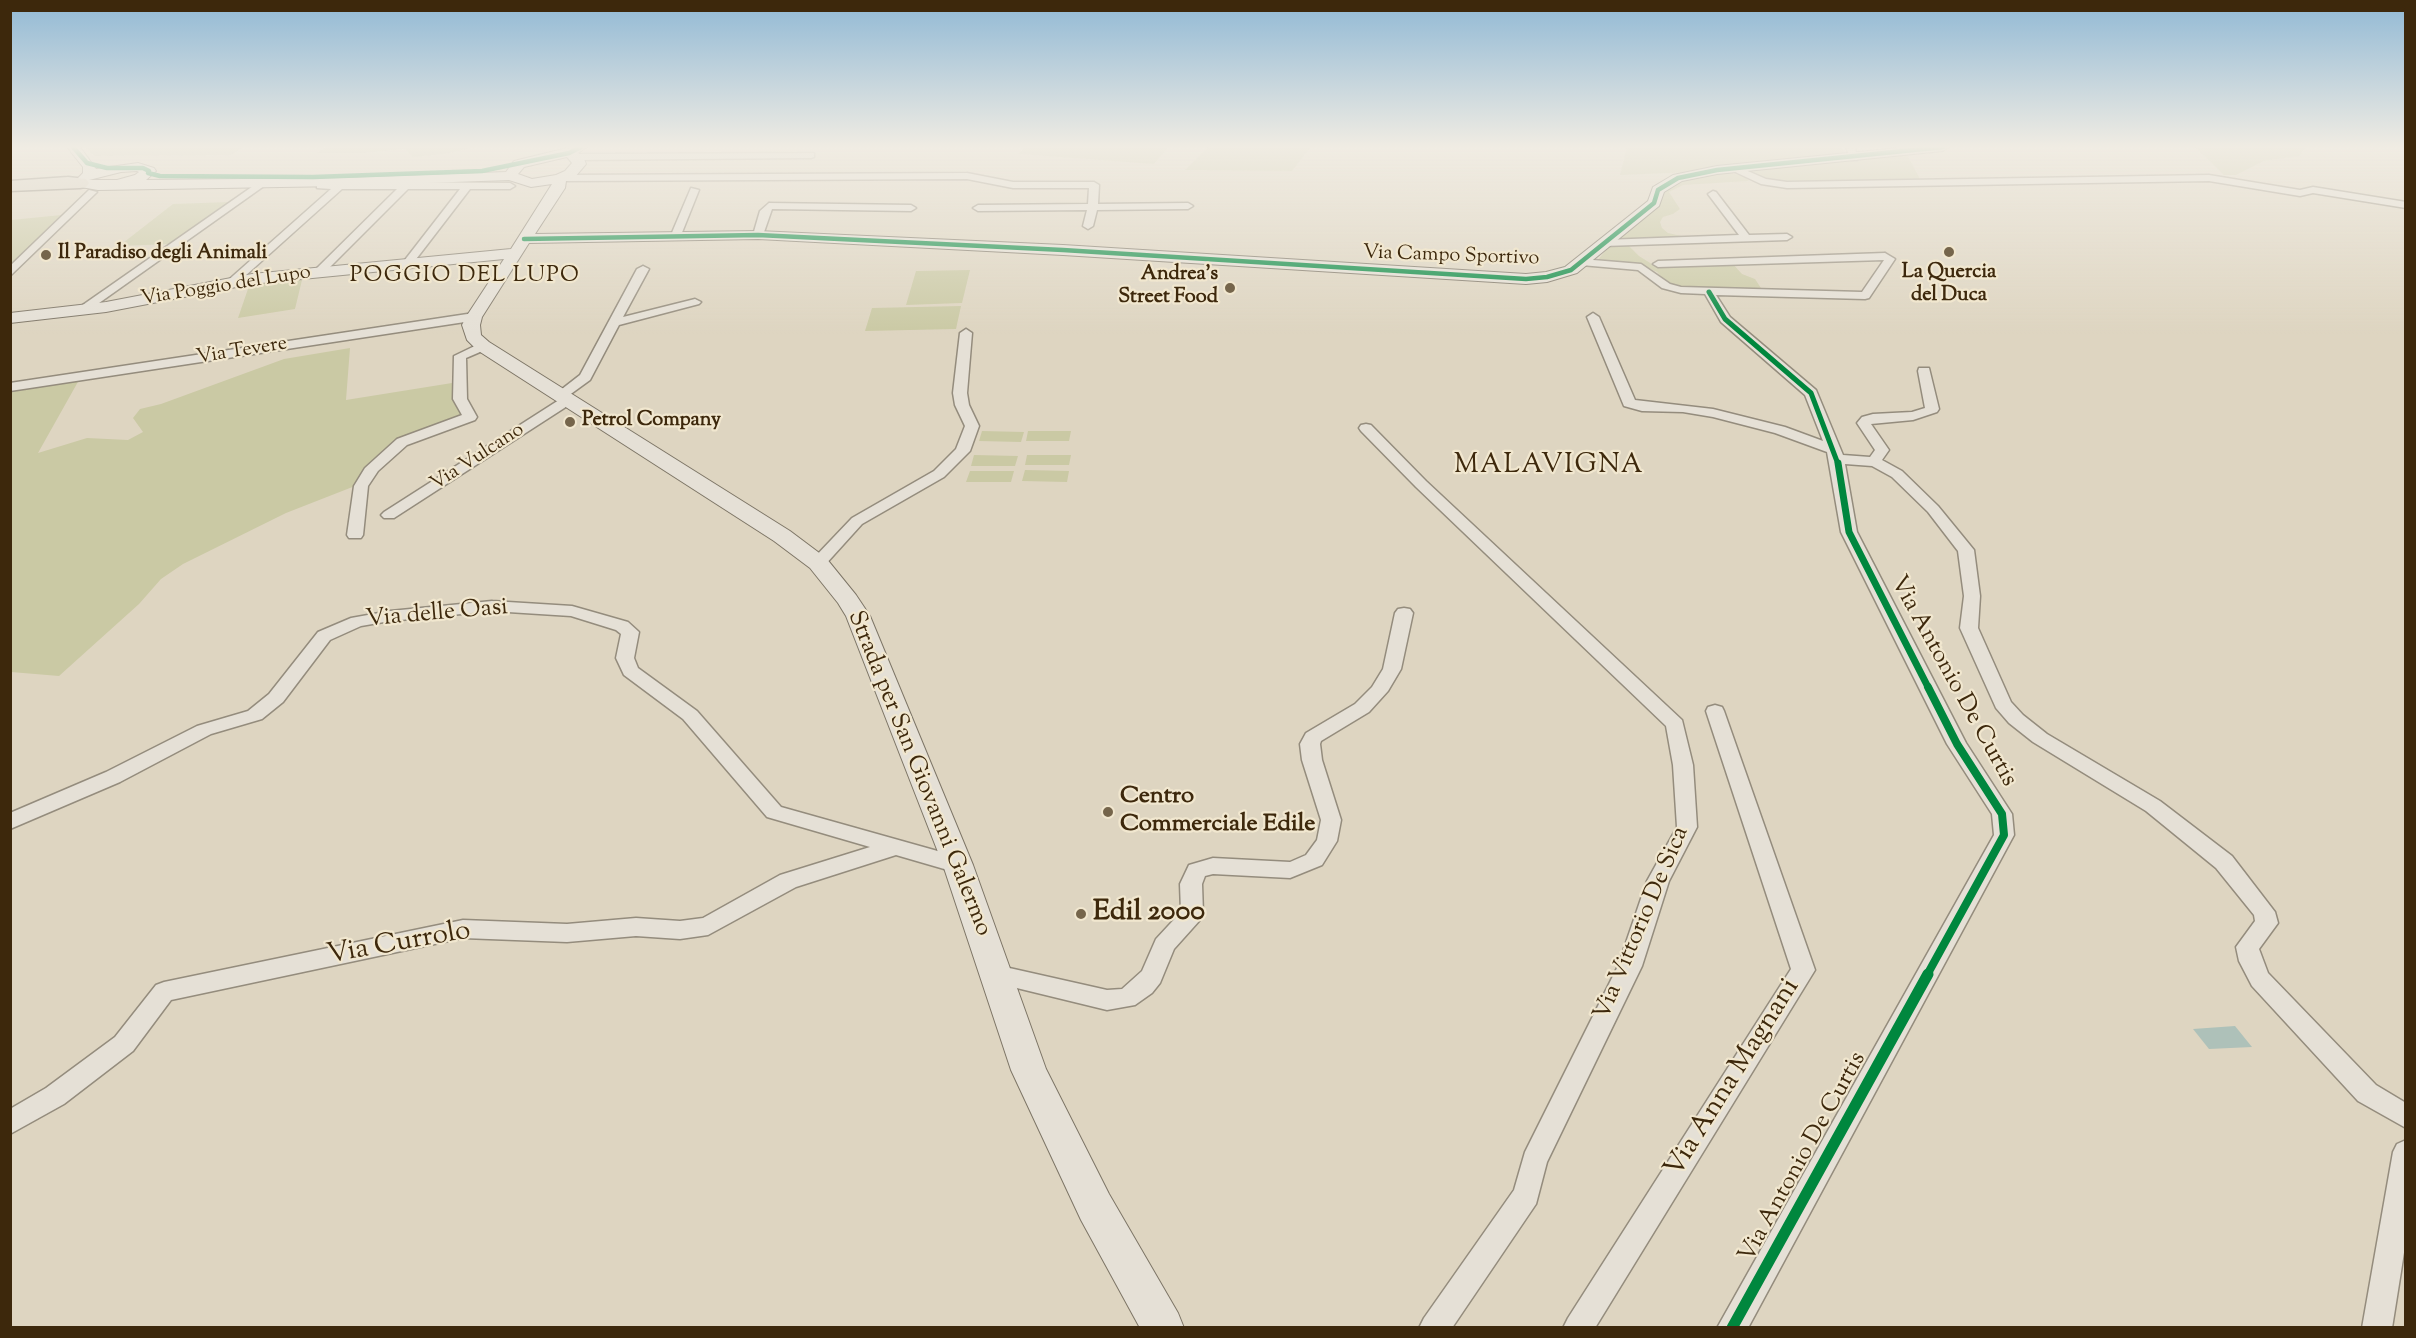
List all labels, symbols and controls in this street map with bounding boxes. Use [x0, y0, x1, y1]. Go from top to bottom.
street label: Via Campo Sportivo [1362, 242, 1540, 272]
place label: Il Paradiso degli Animali [58, 243, 267, 267]
marker: La Quercia del Duca [1942, 245, 1956, 259]
marker: Il Paradiso degli Animali [39, 248, 53, 262]
street label: Via Poggio del Lupo [139, 262, 313, 312]
place label: La Quercia del Duca [1902, 262, 1996, 309]
district label: POGGIO DEL LUPO [350, 264, 580, 290]
place label: Andrea's Street Food [1118, 264, 1218, 311]
marker: Andrea's Street Food [1223, 281, 1237, 295]
street label: Via Tevere [195, 333, 289, 371]
place label: Petrol Company [582, 410, 721, 434]
marker: Petrol Company [563, 415, 577, 429]
street label: Via Vulcano [427, 419, 529, 497]
district label: MALAVIGNA [1454, 451, 1644, 483]
street label: Via Antonio De Curtis [1882, 572, 2022, 792]
street label: Via delle Oasi [365, 594, 509, 636]
street label: Strada per San Giovanni Galermo [839, 607, 997, 941]
place label: Centro Commerciale Edile [1120, 784, 1315, 840]
marker: Centro Commerciale Edile [1101, 805, 1115, 819]
street label: Via Vittorio De Sica [1589, 823, 1697, 1025]
place label: Edil 2000 [1093, 897, 1205, 931]
marker: Edil 2000 [1074, 907, 1088, 921]
street label: Via Currolo [325, 916, 473, 974]
street label: Via Anna Magnani [1659, 973, 1809, 1185]
street label: Via Antonio De Curtis [1734, 1048, 1874, 1268]

